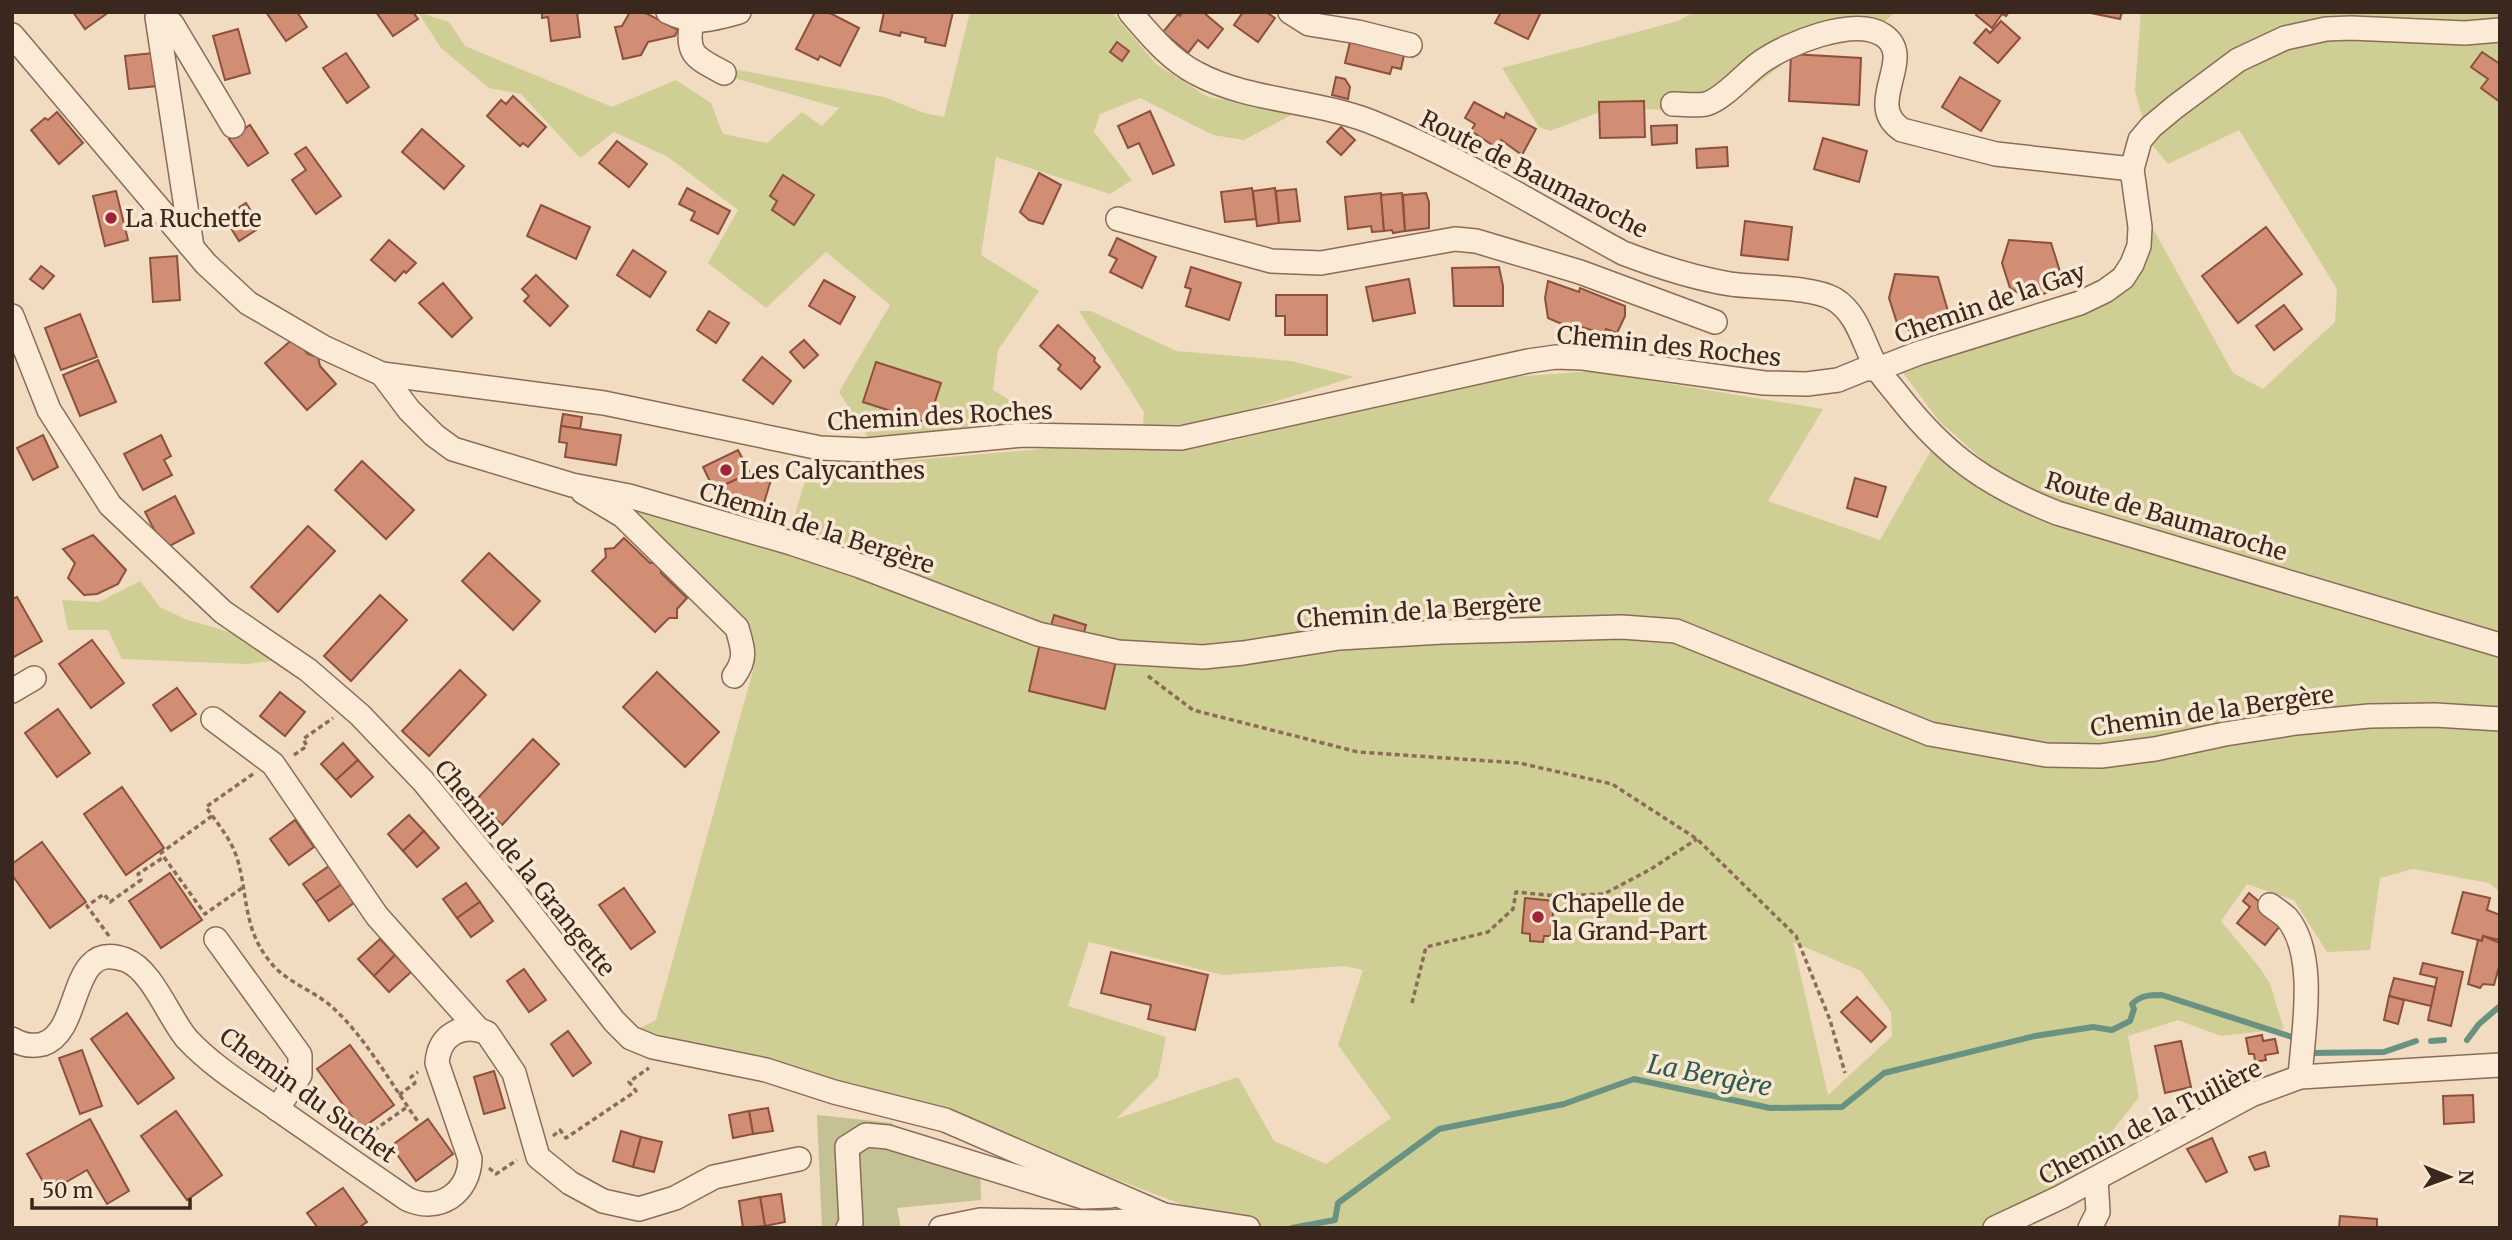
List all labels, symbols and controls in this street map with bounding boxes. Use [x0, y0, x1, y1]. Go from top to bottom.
street label: Route de Baumaroche [1415, 103, 1653, 245]
place label: La Ruchette [125, 203, 262, 234]
marker: La Ruchette [103, 210, 119, 226]
street label: Chemin de la Gay [1891, 256, 2090, 350]
street label: Chemin des Roches [1555, 319, 1783, 373]
street label: Chemin des Roches [827, 395, 1053, 437]
place label: Les Calycanthes [740, 455, 925, 486]
marker: Les Calycanthes [718, 462, 734, 478]
street label: Route de Baumaroche [2041, 464, 2291, 568]
street label: Chemin de la Bergère [696, 475, 938, 581]
street label: Chemin de la Bergère [1296, 587, 1542, 635]
street label: Chemin de la Bergère [2088, 679, 2336, 743]
street label: Chemin de la Grangette [428, 753, 622, 983]
place label: Chapelle de la Grand-Part [1552, 888, 1708, 947]
marker: Chapelle de la Grand-Part [1530, 909, 1546, 925]
street label: Chemin du Suchet [214, 1021, 403, 1170]
water label: La Bergère [1645, 1047, 1775, 1103]
street label: Chemin de la Tuilière [2033, 1052, 2267, 1192]
north arrow [2414, 1142, 2484, 1212]
scale bar [32, 1166, 189, 1210]
text: N [2454, 1170, 2478, 1185]
text: 50 m [42, 1177, 93, 1204]

